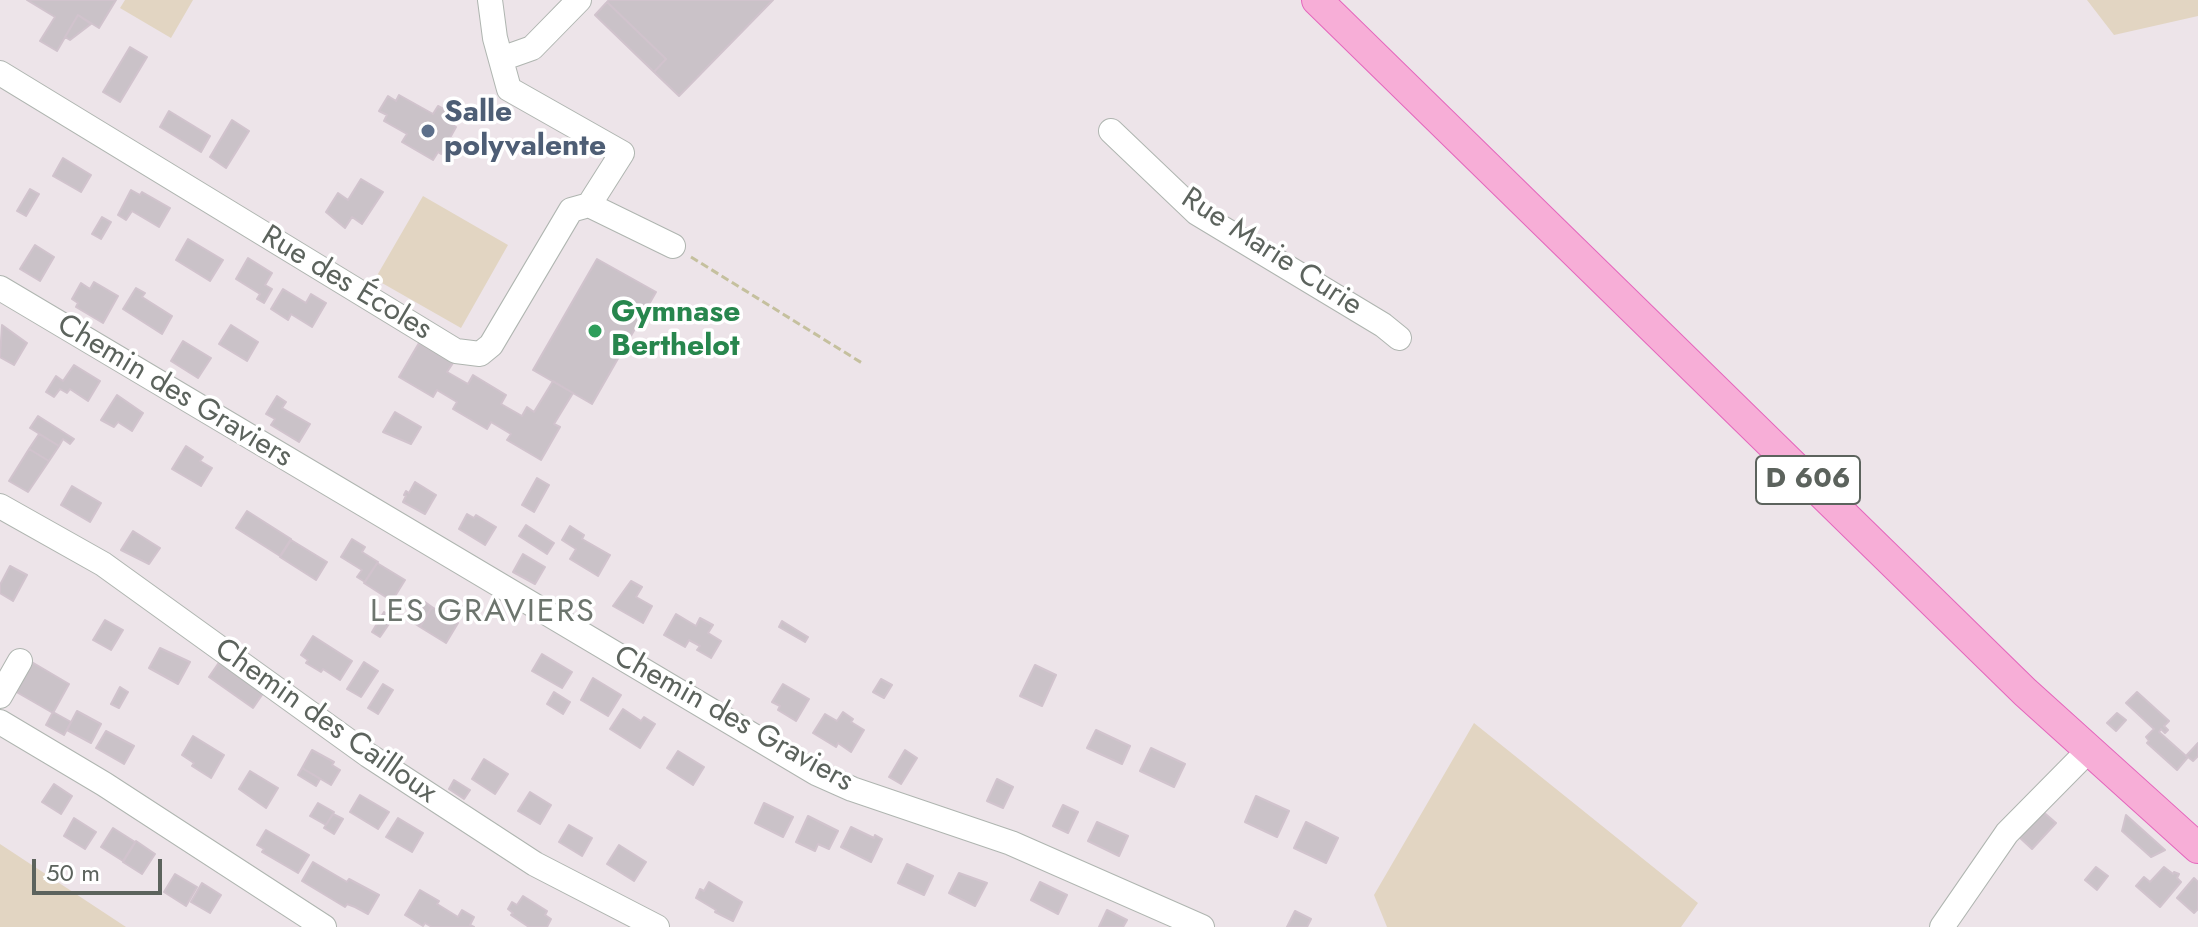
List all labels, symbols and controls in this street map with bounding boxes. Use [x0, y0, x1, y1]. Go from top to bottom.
place label: Salle polyvalente [444, 96, 606, 166]
marker: Salle polyvalente [419, 122, 437, 140]
street label: Rue Marie Curie [1174, 181, 1368, 325]
street label: Rue des Écoles [254, 219, 438, 349]
place label: Gymnase Berthelot [611, 296, 740, 366]
street label: Chemin des Graviers [50, 308, 298, 476]
marker: Gymnase Berthelot [586, 322, 604, 340]
road number: D 606 [1756, 456, 1860, 504]
district label: LES GRAVIERS [370, 594, 596, 632]
street label: Chemin des Cailloux [207, 632, 443, 812]
street label: Chemin des Graviers [607, 639, 859, 801]
scale bar [36, 843, 166, 893]
text: 50 m [46, 855, 100, 890]

